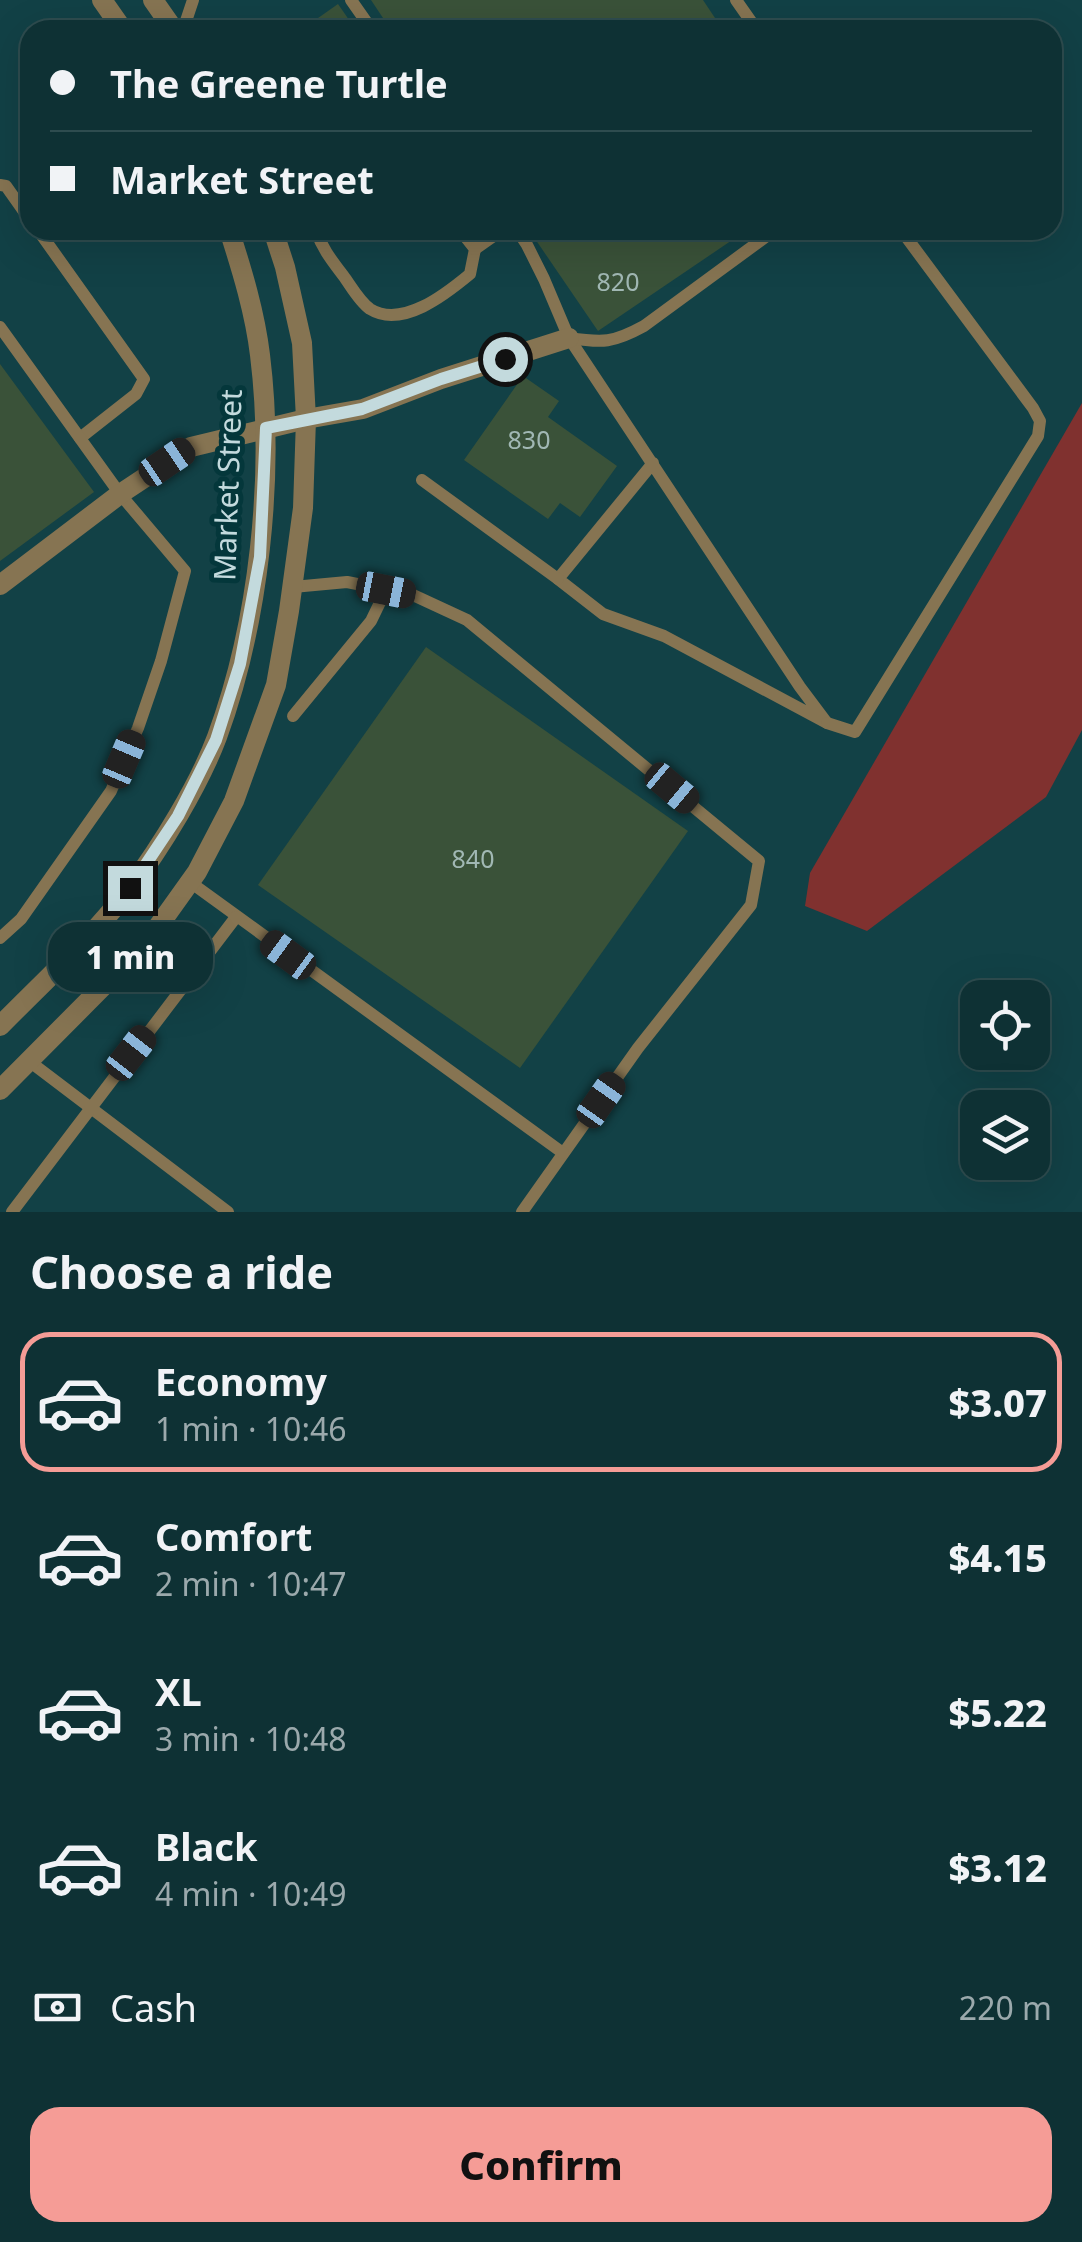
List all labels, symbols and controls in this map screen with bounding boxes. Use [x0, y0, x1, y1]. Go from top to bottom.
text: The Greene Turtle [110, 57, 448, 109]
text: Market Street [110, 153, 374, 205]
house number: 820 [597, 264, 639, 298]
route start [483, 337, 528, 382]
street label: Market Street [203, 388, 251, 582]
house number: 830 [508, 422, 550, 456]
car [134, 433, 200, 491]
car [354, 570, 418, 610]
car [98, 726, 150, 792]
car [639, 757, 705, 819]
house number: 840 [452, 841, 494, 875]
route end [108, 866, 153, 911]
callout: 1 min [48, 923, 212, 993]
car [255, 925, 321, 985]
text: 1 min [86, 935, 175, 978]
map controls [960, 980, 1050, 1180]
button: locate [960, 980, 1050, 1070]
car [101, 1020, 161, 1086]
car [572, 1067, 630, 1133]
button: layers [960, 1090, 1050, 1180]
text: Choose a ride [30, 1241, 333, 1302]
text: Economy [155, 1355, 327, 1407]
icon: car [35, 1357, 125, 1447]
text: $3.07 [948, 1376, 1047, 1428]
text: 1 min · 10:46 [155, 1407, 347, 1450]
text: Comfort [155, 1510, 312, 1562]
icon: car [35, 1512, 125, 1602]
text: $4.15 [948, 1531, 1047, 1583]
text: 2 min · 10:47 [155, 1562, 347, 1605]
text: XL [155, 1665, 202, 1717]
icon: car [35, 1667, 125, 1757]
text: $5.22 [948, 1686, 1047, 1738]
text: 3 min · 10:48 [155, 1717, 347, 1760]
text: Black [155, 1820, 258, 1872]
icon: car [35, 1822, 125, 1912]
text: $3.12 [948, 1841, 1047, 1893]
text: 4 min · 10:49 [155, 1872, 347, 1915]
icon: cash [30, 1980, 85, 2035]
text: Cash [110, 1981, 197, 2033]
text: 220 m [959, 1986, 1052, 2029]
button: Confirm [30, 2107, 1052, 2222]

